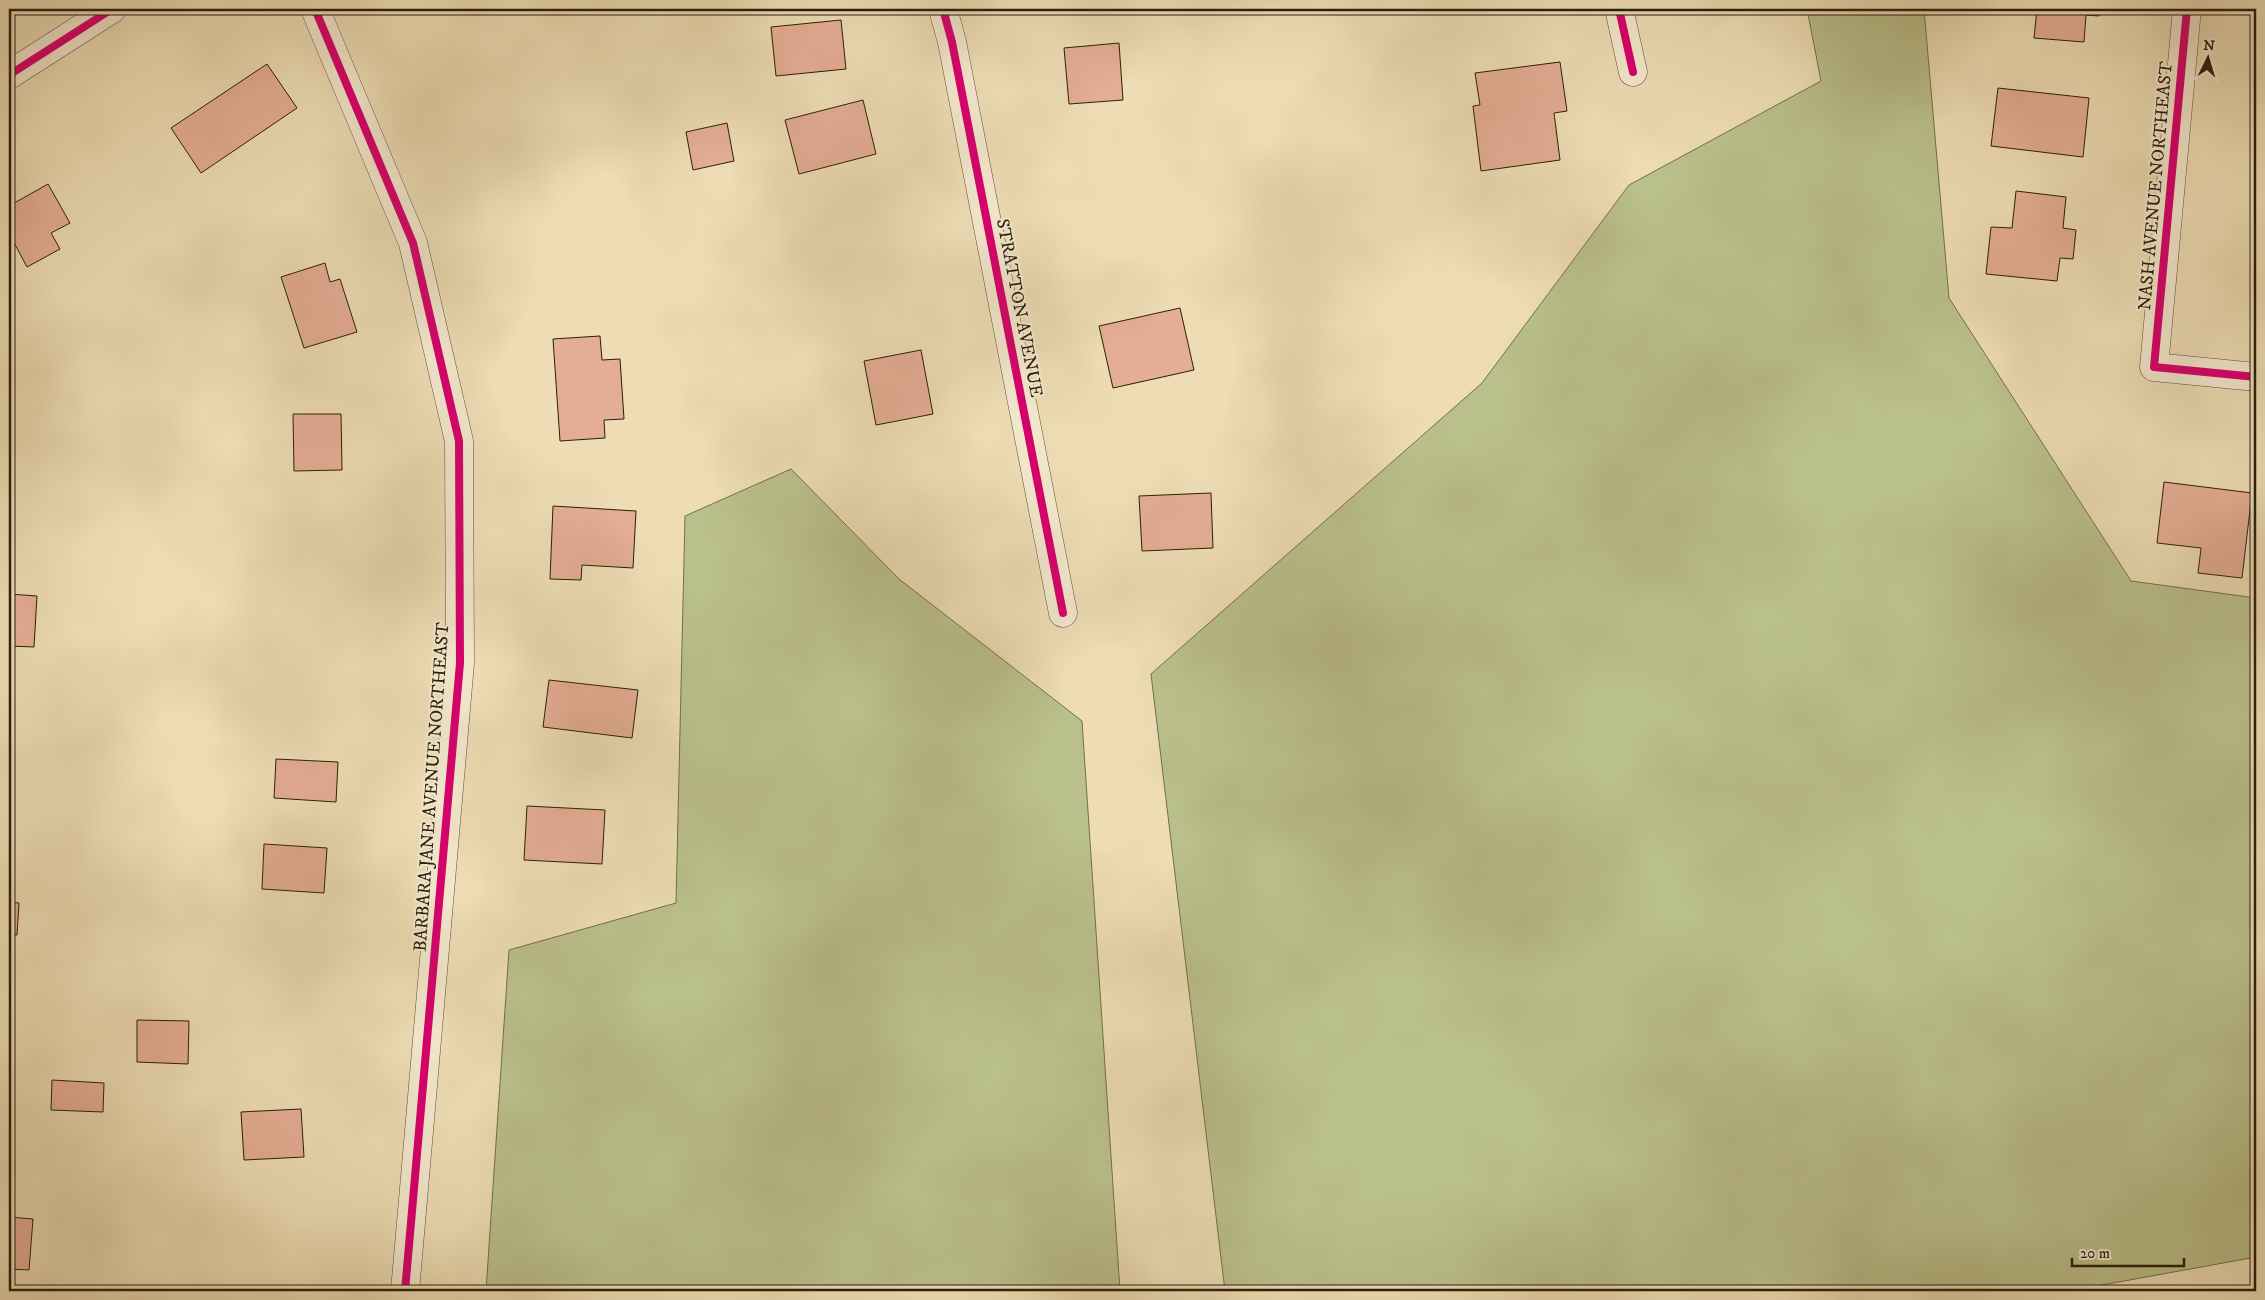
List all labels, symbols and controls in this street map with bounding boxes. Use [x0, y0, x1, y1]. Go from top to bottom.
north arrow [2182, 32, 2232, 82]
text: N [2203, 37, 2216, 56]
street label: NASH AVENUE NORTHEAST [2134, 60, 2178, 311]
street label: STRATTON AVENUE [991, 217, 1047, 399]
street label: BARBARA JANE AVENUE NORTHEAST [410, 621, 455, 953]
scale bar [2072, 1235, 2185, 1267]
text: 20 m [2080, 1244, 2110, 1263]

